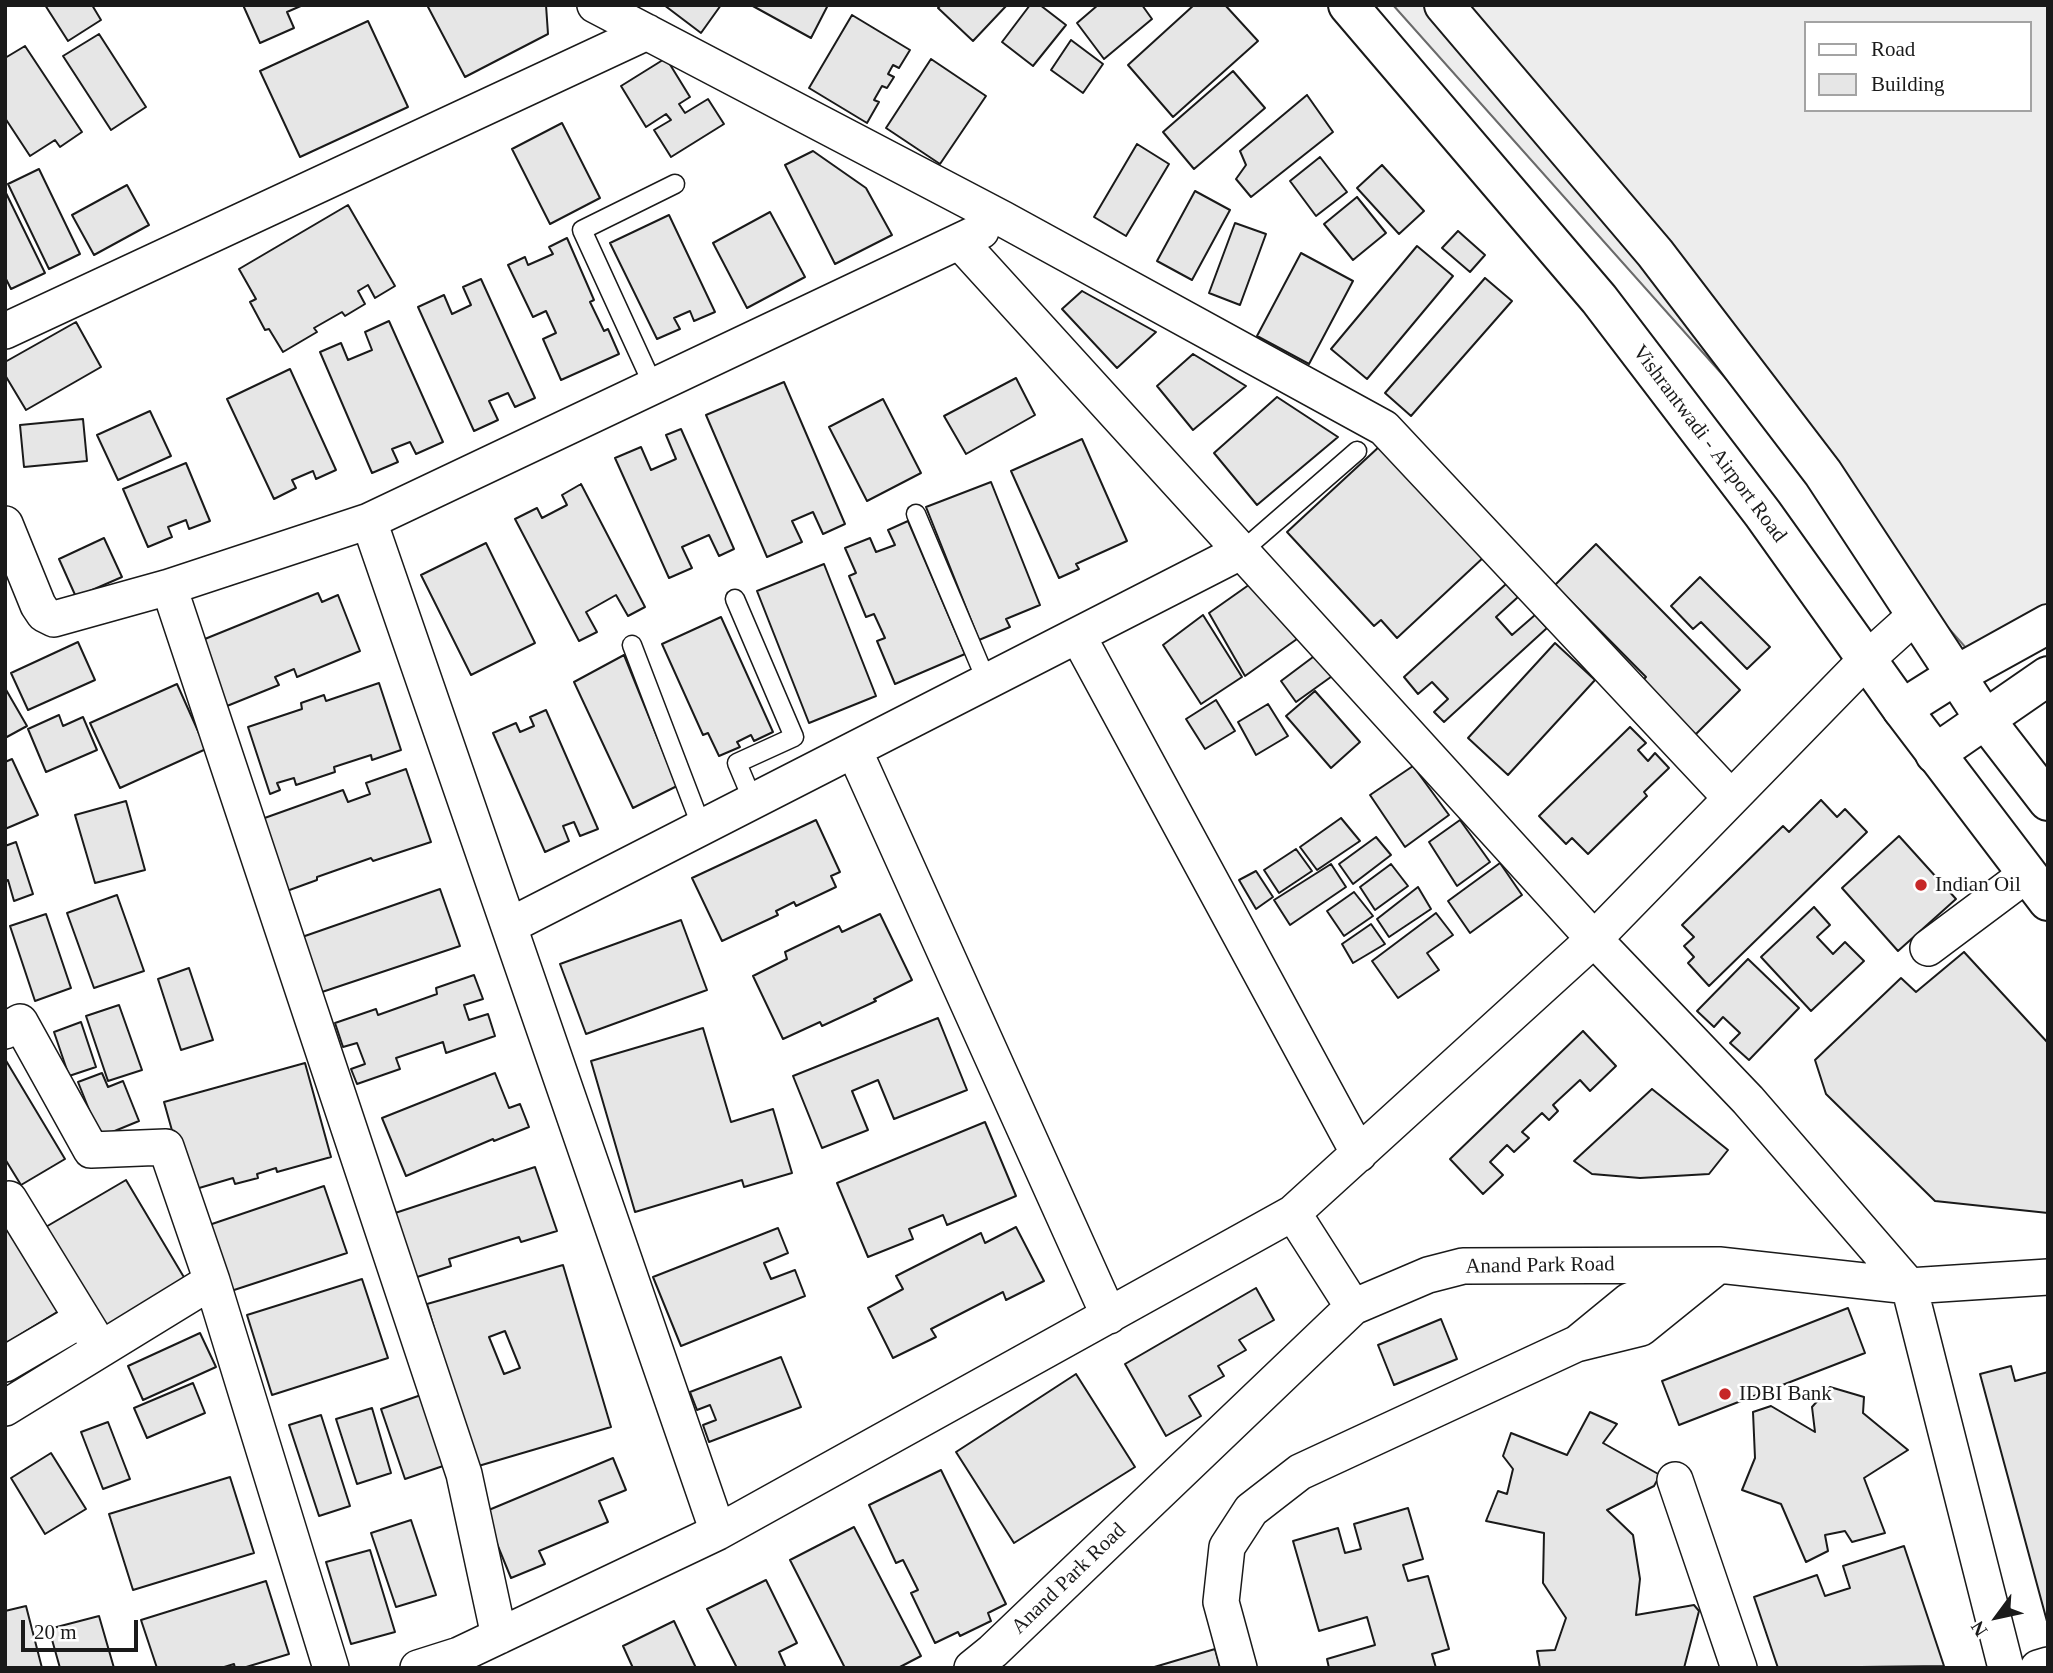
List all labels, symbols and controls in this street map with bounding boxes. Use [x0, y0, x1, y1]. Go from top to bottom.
legend [1804, 21, 2032, 112]
text: Road [1871, 37, 1915, 61]
text: Building [1871, 72, 1945, 96]
street label: Vishrantwadi - Airport Road [1626, 340, 1792, 548]
place label: Indian Oil [1935, 872, 2021, 898]
marker: Indian Oil [1913, 877, 1929, 893]
street label: Anand Park Road [1465, 1252, 1615, 1280]
place label: IDBI Bank [1739, 1381, 1832, 1407]
marker: IDBI Bank [1717, 1386, 1733, 1402]
street label: Anand Park Road [1007, 1518, 1131, 1640]
north arrow [1962, 1582, 2032, 1652]
scale bar [24, 1606, 142, 1650]
text: N [1966, 1617, 1992, 1640]
text: 20 m [34, 1620, 77, 1644]

